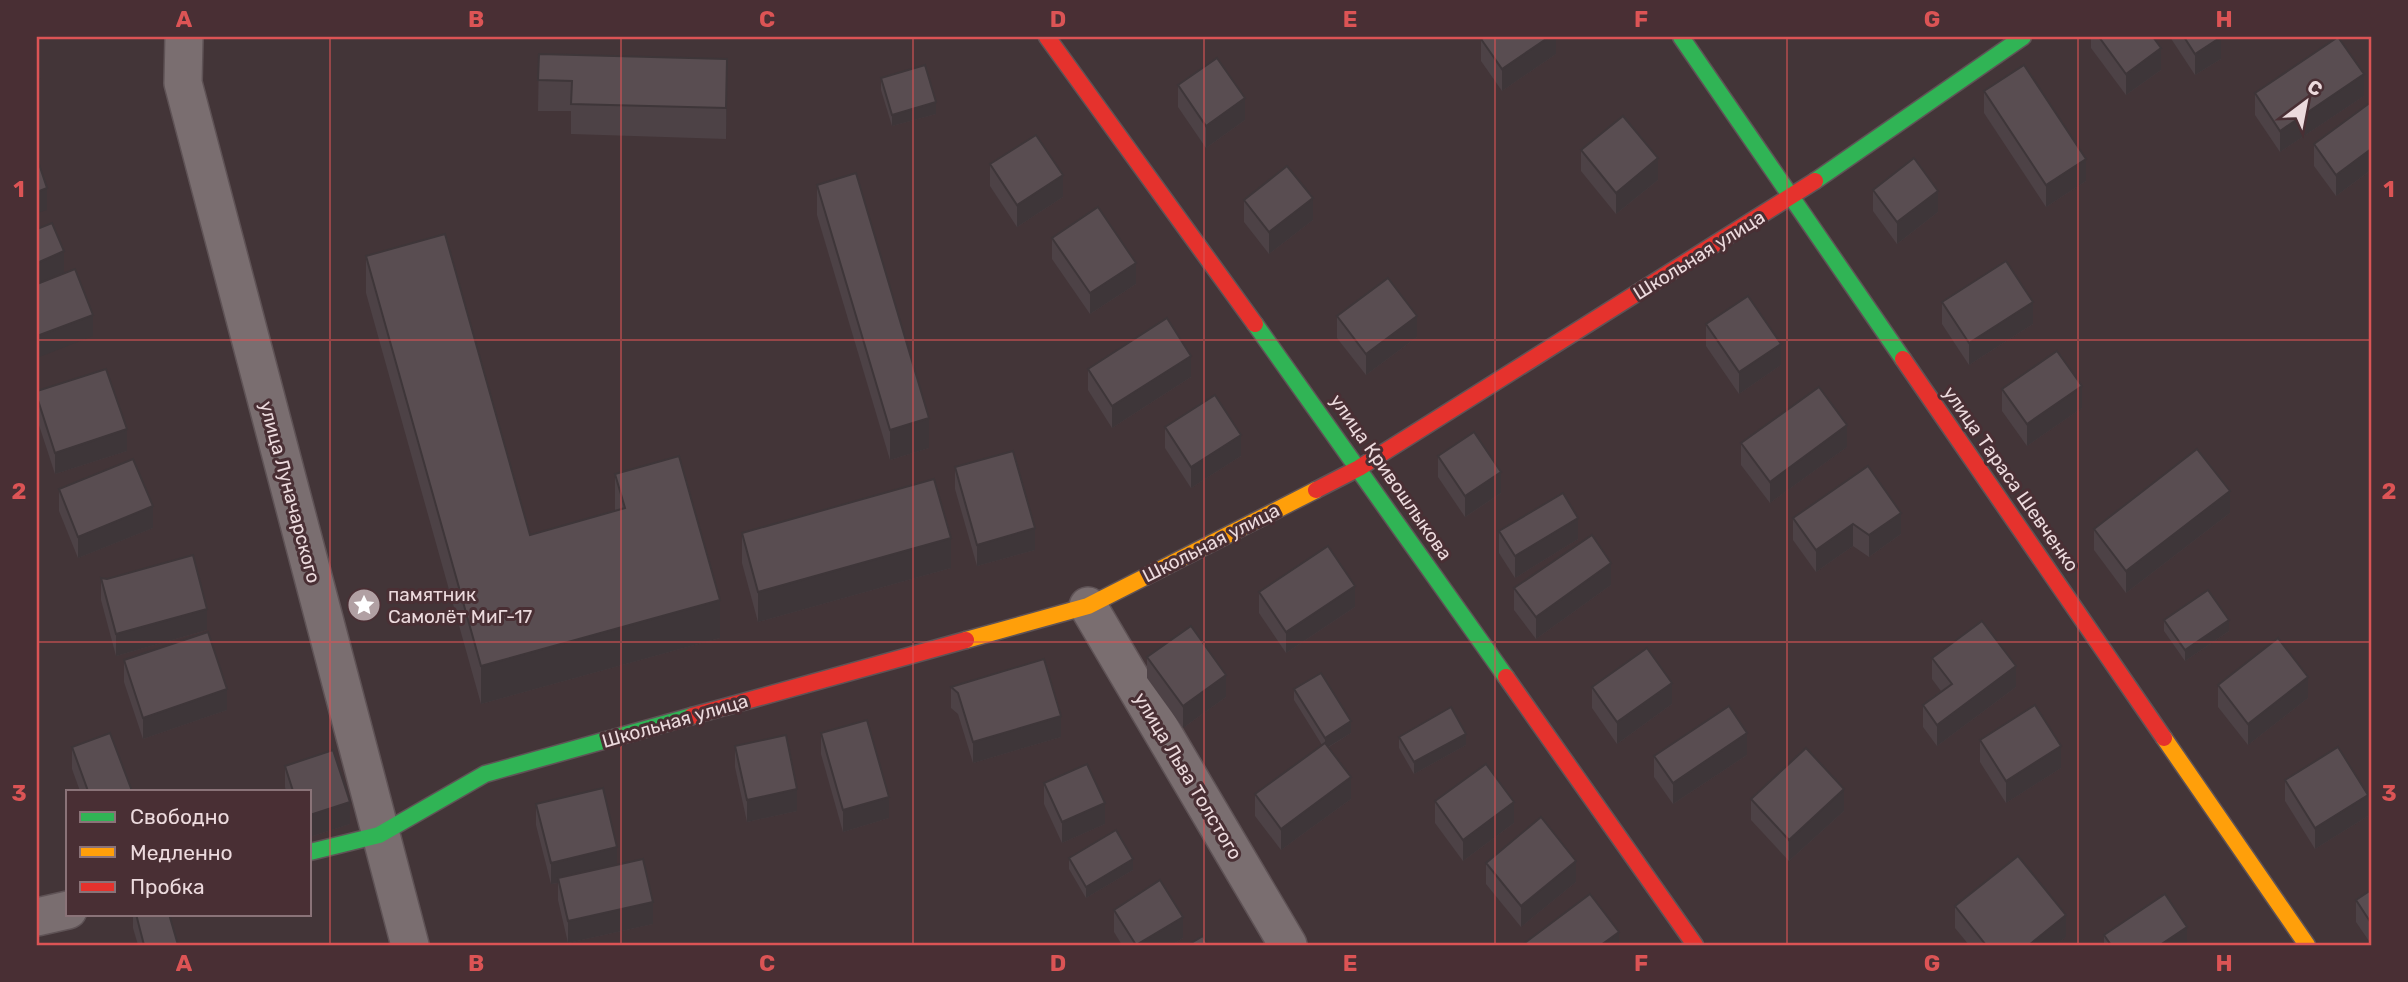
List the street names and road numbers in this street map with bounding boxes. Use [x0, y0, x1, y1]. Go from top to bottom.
street label: Школьная улица [1629, 205, 1769, 305]
street label: улица Тараса Шевченко [1938, 382, 2084, 576]
street label: улица Кривошлыкова [1325, 390, 1457, 564]
street label: улица Луначарского [255, 398, 325, 586]
street label: Школьная улица [1139, 498, 1283, 588]
street label: улица Льва Толстого [1129, 688, 1247, 864]
street label: Школьная улица [599, 689, 751, 753]

